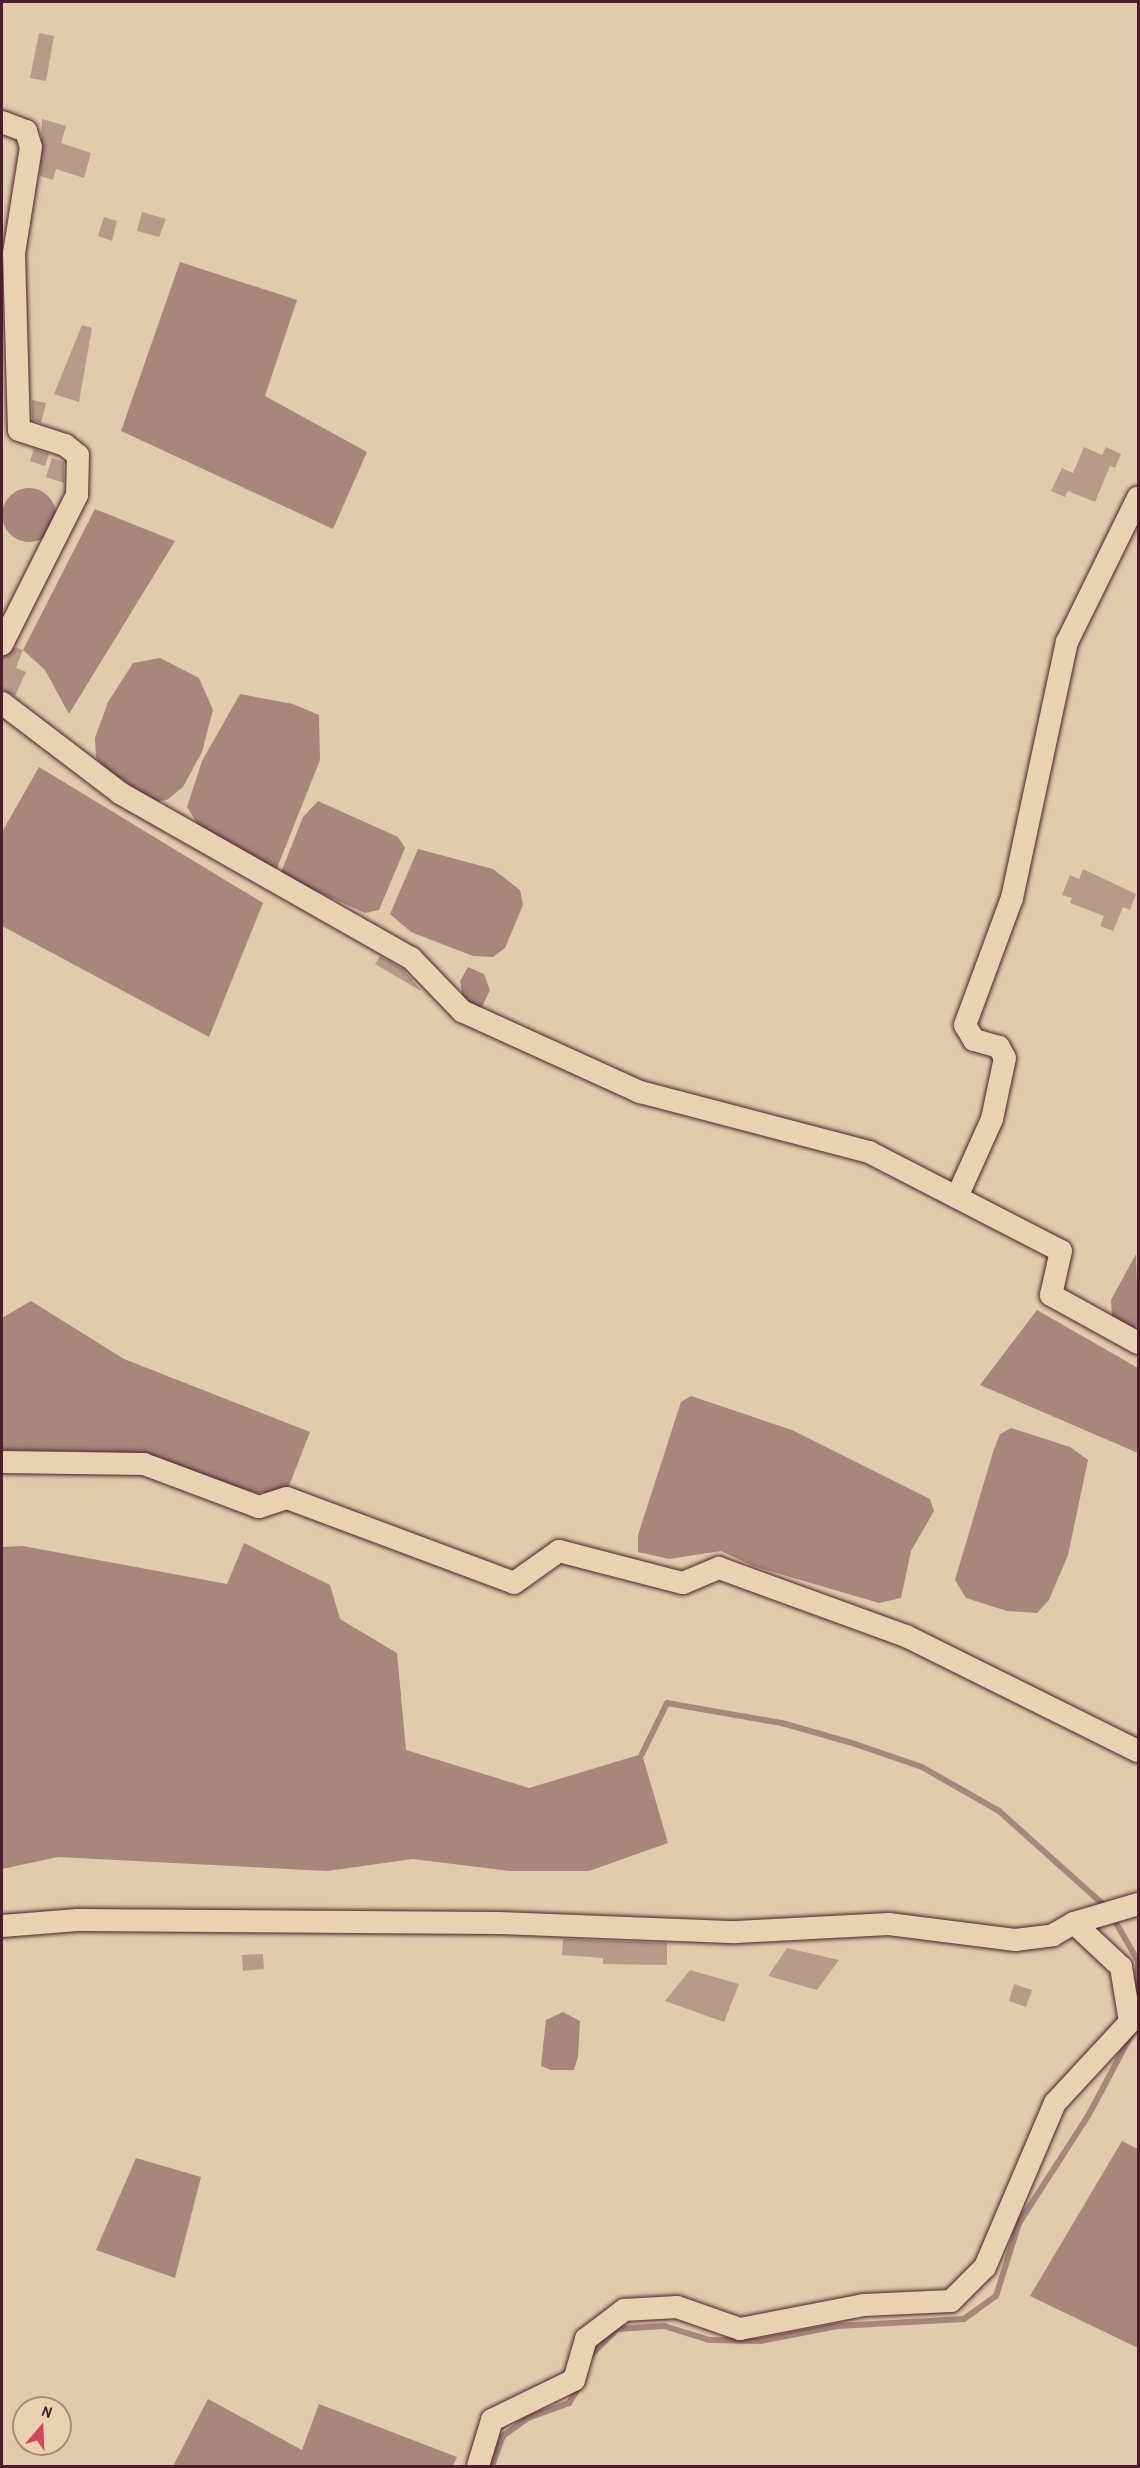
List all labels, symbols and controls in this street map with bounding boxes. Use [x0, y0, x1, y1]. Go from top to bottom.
north arrow [12, 2396, 72, 2456]
text: N [40, 2399, 55, 2423]

